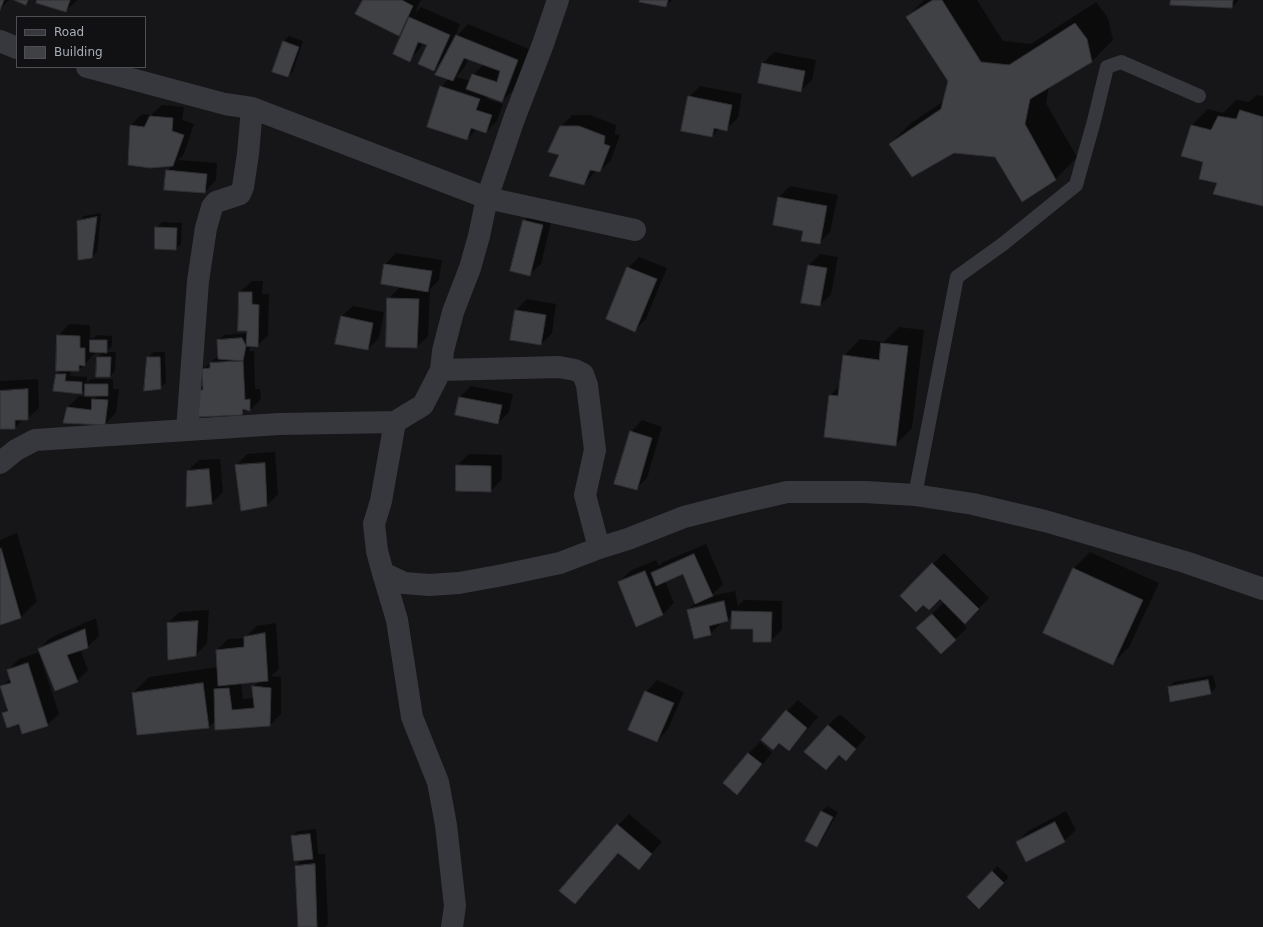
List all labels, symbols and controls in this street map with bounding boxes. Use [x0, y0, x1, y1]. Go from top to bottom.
legend [16, 16, 146, 68]
text: Road [54, 25, 84, 39]
text: Building [54, 45, 103, 59]

